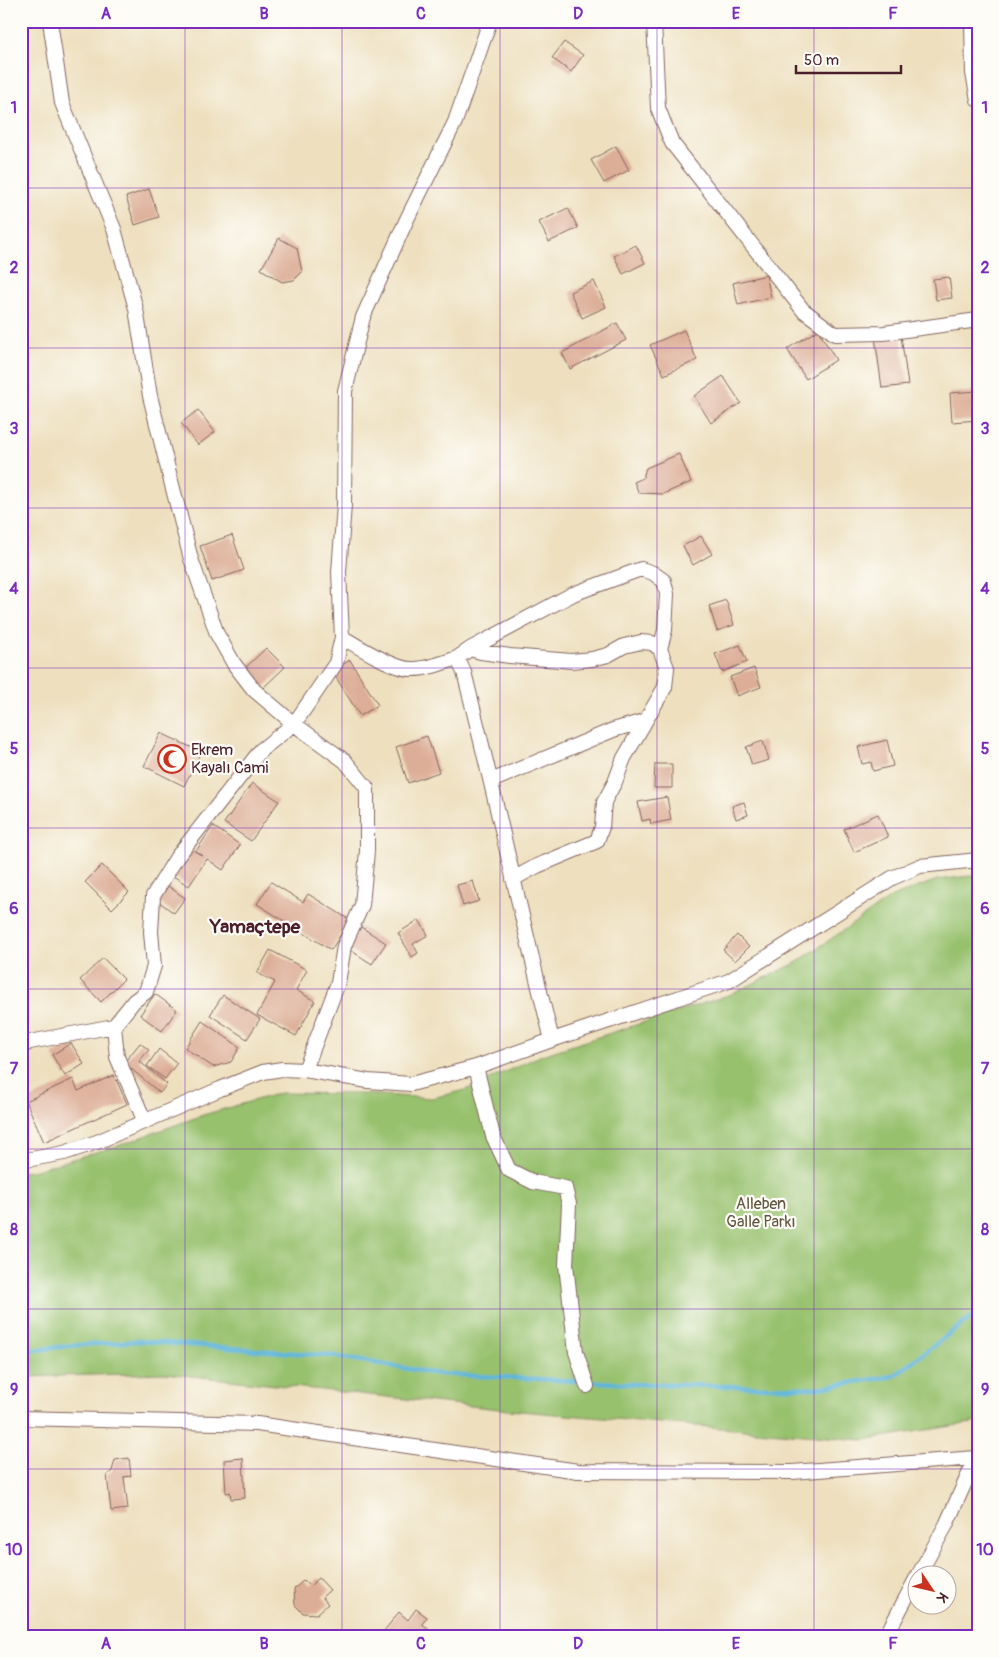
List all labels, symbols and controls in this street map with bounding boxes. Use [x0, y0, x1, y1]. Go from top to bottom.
text: A [101, 4, 112, 24]
text: B [259, 4, 269, 24]
text: C [416, 4, 426, 24]
text: D [573, 4, 583, 24]
text: E [732, 4, 741, 24]
text: F [888, 4, 898, 24]
scale bar [796, 42, 902, 74]
text: 50 m [804, 51, 839, 70]
text: 1 [11, 98, 17, 118]
text: 1 [982, 98, 988, 118]
text: 2 [10, 258, 19, 278]
text: 2 [981, 258, 990, 278]
text: 3 [10, 419, 19, 439]
text: 3 [981, 419, 990, 439]
text: 4 [9, 579, 19, 599]
text: 4 [980, 579, 990, 599]
text: 5 [10, 739, 19, 759]
text: 5 [981, 739, 990, 759]
place label: Ekrem Kayalı Cami [191, 740, 268, 778]
mosque icon: Ekrem Kayalı Cami [157, 744, 187, 774]
text: 6 [9, 899, 19, 919]
text: 6 [980, 899, 990, 919]
district label: Yamaçtepe [209, 915, 301, 939]
text: 7 [10, 1059, 19, 1079]
text: 7 [981, 1059, 990, 1079]
park label: Alleben Galle Parkı [726, 1194, 796, 1232]
text: 8 [10, 1220, 18, 1240]
text: 8 [981, 1220, 989, 1240]
text: 9 [10, 1380, 18, 1400]
text: 9 [981, 1380, 989, 1400]
text: 10 [5, 1540, 23, 1560]
text: 10 [976, 1540, 994, 1560]
north arrow [906, 1564, 956, 1614]
text: K [933, 1589, 952, 1606]
text: A [101, 1634, 112, 1654]
text: B [259, 1634, 269, 1654]
text: C [416, 1634, 426, 1654]
text: D [573, 1634, 583, 1654]
text: E [732, 1634, 741, 1654]
text: F [888, 1634, 898, 1654]

